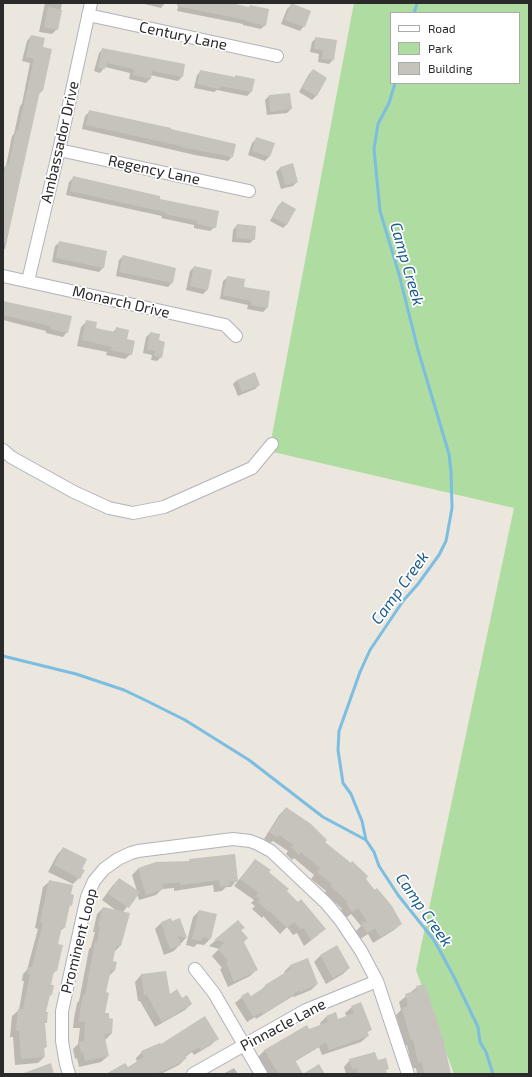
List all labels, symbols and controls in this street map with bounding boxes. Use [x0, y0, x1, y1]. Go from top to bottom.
legend [390, 12, 520, 84]
street label: Century Lane [137, 18, 229, 54]
text: Road [428, 21, 456, 35]
text: Park [428, 41, 453, 55]
text: Building [428, 61, 472, 75]
street label: Ambassador Drive [37, 79, 83, 205]
street label: Regency Lane [106, 151, 202, 189]
water label: Camp Creek [386, 220, 428, 308]
street label: Monarch Drive [71, 282, 171, 322]
water label: Camp Creek [367, 548, 433, 628]
water label: Camp Creek [392, 869, 456, 951]
street label: Prominent Loop [57, 886, 101, 996]
street label: Pinnacle Lane [237, 995, 329, 1055]

